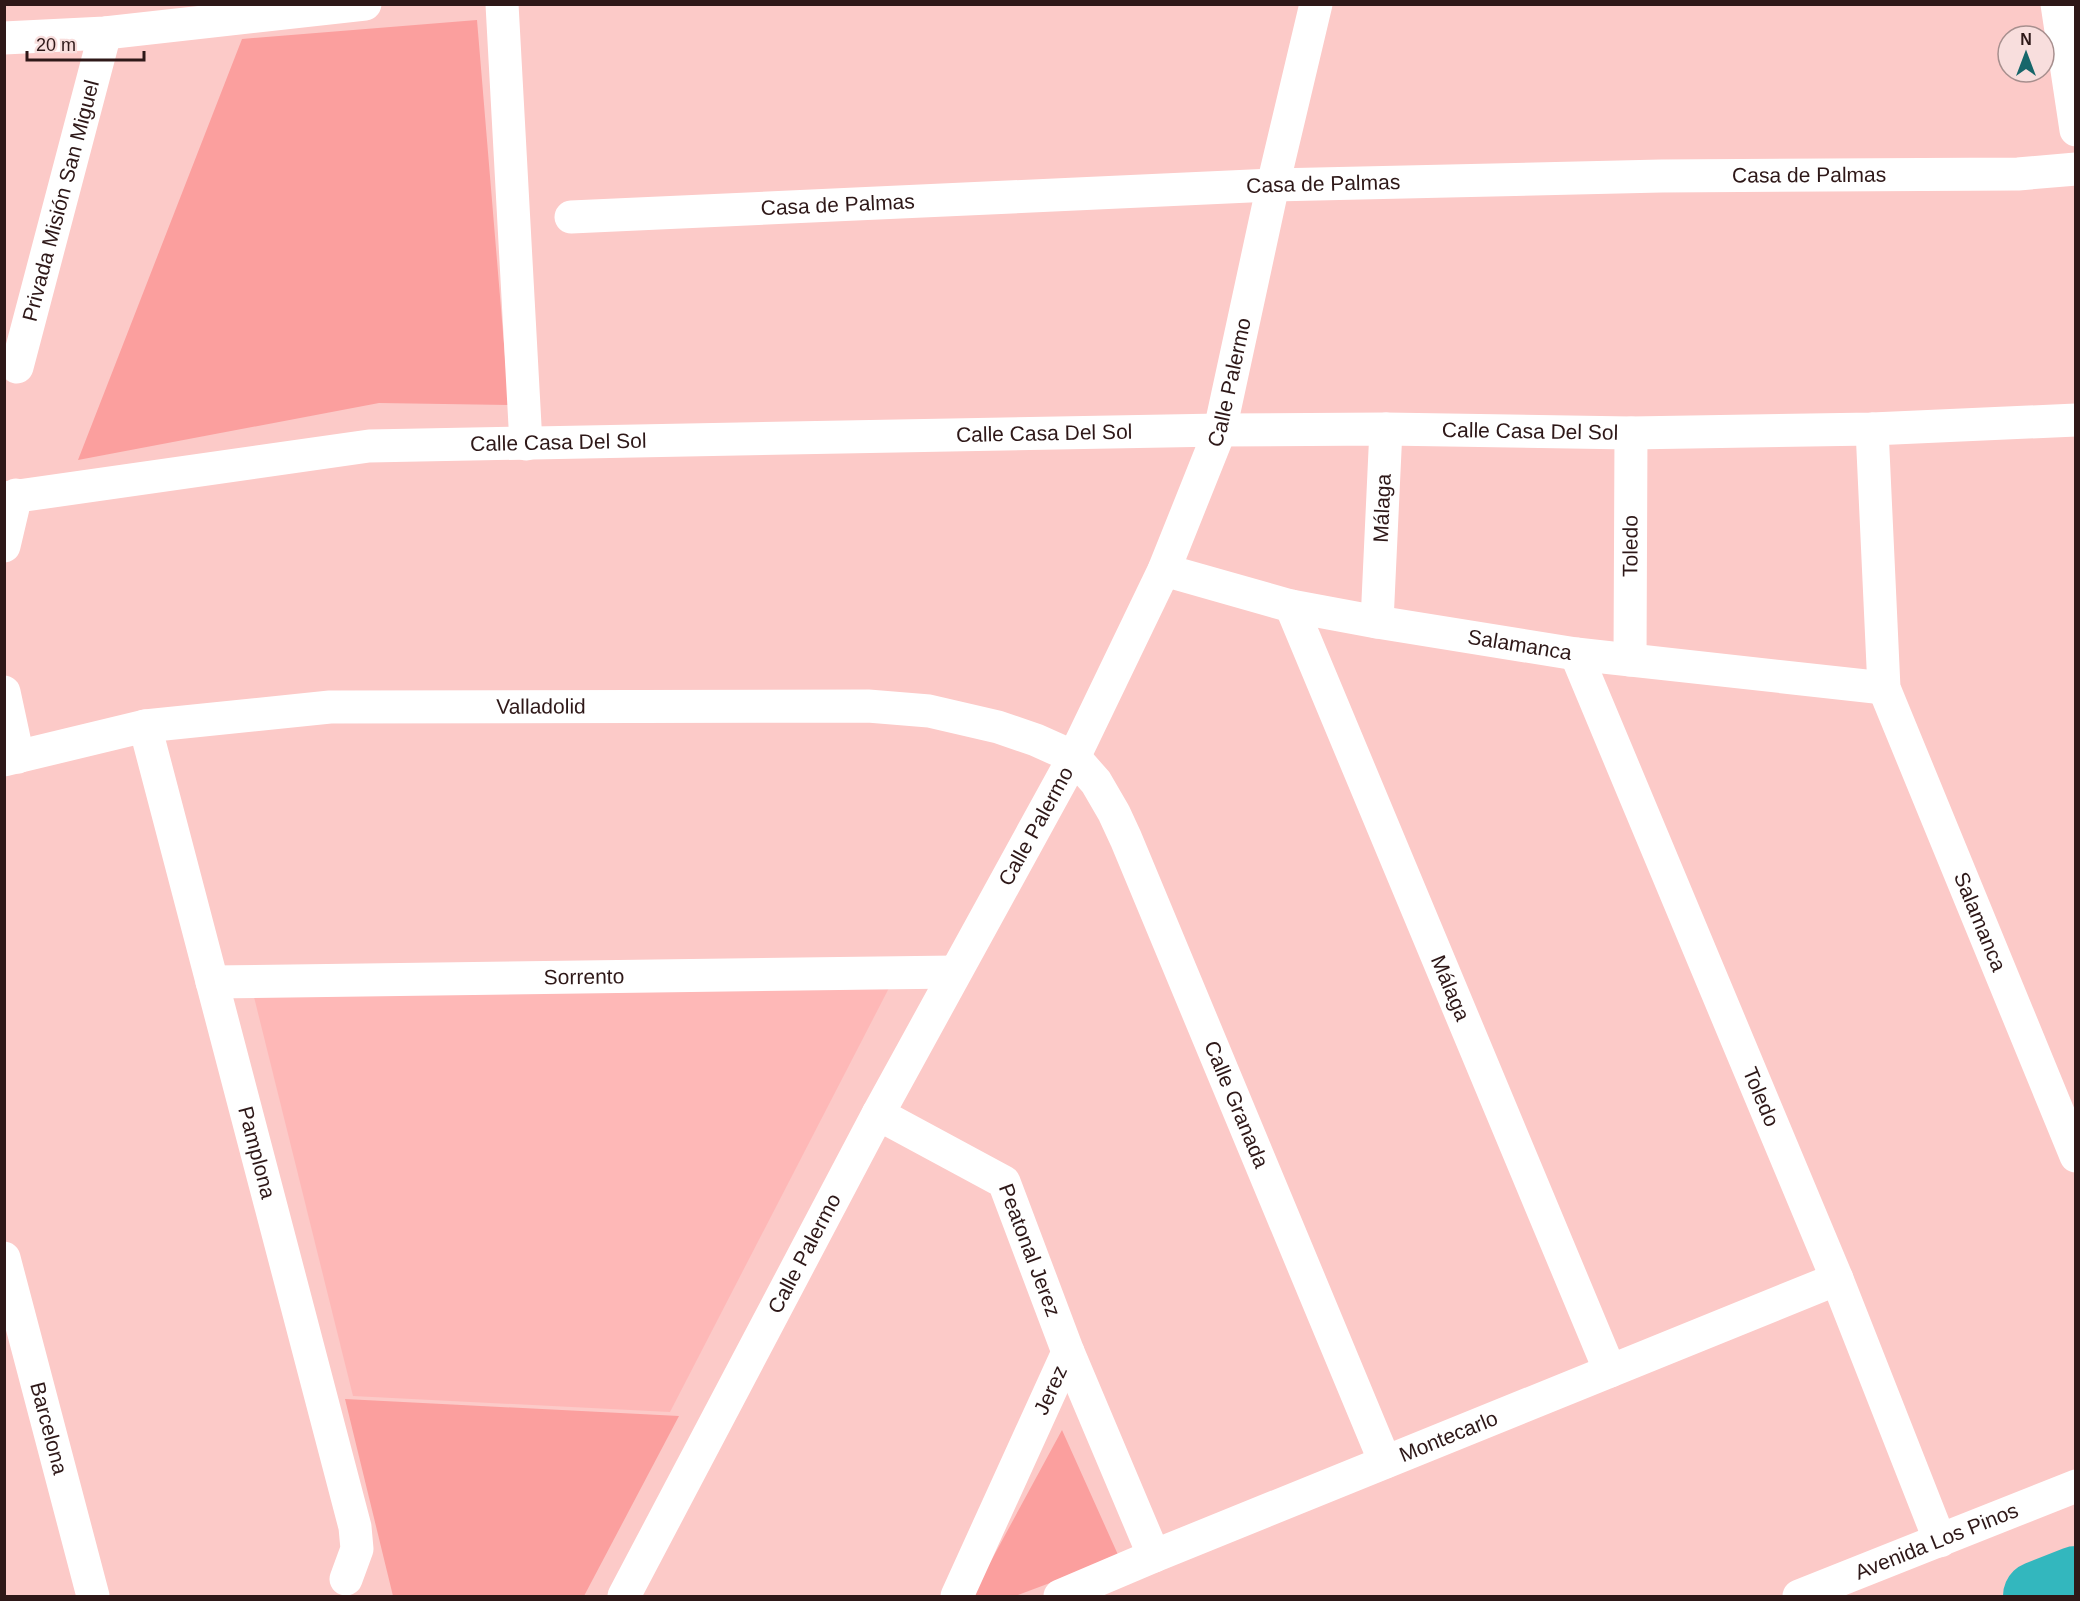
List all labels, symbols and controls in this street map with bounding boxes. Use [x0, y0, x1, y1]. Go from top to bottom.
scale bar [27, 24, 144, 62]
north arrow [1996, 24, 2056, 84]
text: N [2020, 31, 2032, 48]
text: 20 m [36, 35, 76, 55]
street label: Privada Misión San Miguel [18, 77, 103, 324]
street label: Casa de Palmas [1732, 163, 1886, 187]
street label: Casa de Palmas [1246, 170, 1401, 197]
street label: Casa de Palmas [760, 189, 915, 219]
street label: Calle Palermo [1202, 315, 1255, 450]
street label: Calle Casa Del Sol [1442, 418, 1619, 444]
street label: Calle Casa Del Sol [956, 420, 1133, 446]
street label: Calle Casa Del Sol [470, 429, 647, 455]
street label: Málaga [1369, 473, 1395, 543]
street label: Toledo [1618, 515, 1642, 577]
street label: Salamanca [1466, 625, 1574, 664]
street label: Valladolid [496, 695, 586, 718]
street label: Calle Palermo [994, 763, 1077, 889]
street label: Salamanca [1950, 869, 2011, 975]
street label: Málaga [1427, 952, 1475, 1024]
street label: Sorrento [544, 964, 624, 989]
street label: Calle Granada [1200, 1037, 1274, 1171]
street label: Toledo [1739, 1064, 1784, 1130]
street label: Pamplona [234, 1104, 281, 1201]
street label: Peatonal Jerez [995, 1180, 1066, 1320]
street label: Calle Palermo [763, 1190, 845, 1317]
street label: Jerez [1029, 1362, 1071, 1418]
street label: Barcelona [26, 1379, 73, 1477]
street label: Montecarlo [1396, 1406, 1501, 1466]
street label: Avenida Los Pinos [1851, 1498, 2021, 1584]

